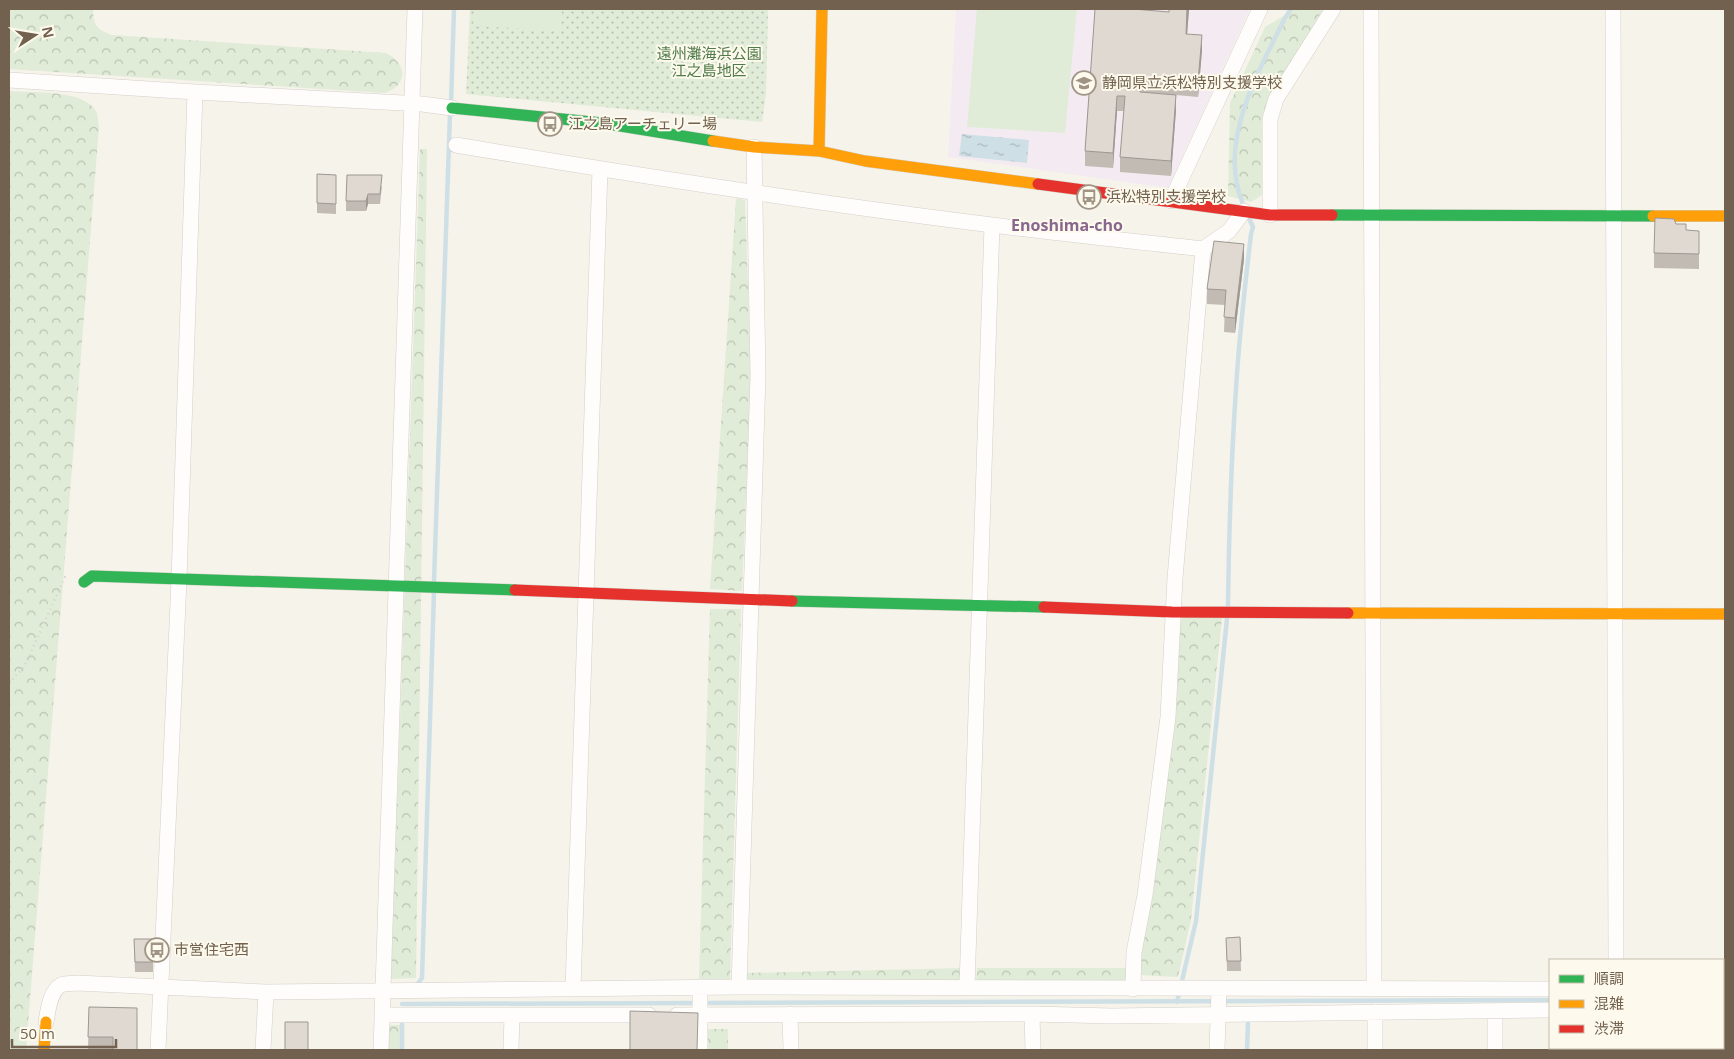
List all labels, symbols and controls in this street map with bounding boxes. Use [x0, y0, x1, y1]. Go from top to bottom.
north arrow [10, 10, 60, 60]
text: N [38, 25, 59, 40]
park label: 遠州灘海浜公園 江之島地区 [656, 43, 762, 80]
school or university icon: 静岡県立浜松特別支援学校 [1071, 70, 1097, 96]
place label: 静岡県立浜松特別支援学校 [1102, 72, 1282, 92]
bus stop icon: 江之島アーチェリー場 [537, 111, 563, 137]
place label: 江之島アーチェリー場 [568, 113, 717, 133]
bus stop icon: 浜松特別支援学校 [1076, 184, 1102, 210]
place label: 浜松特別支援学校 [1106, 186, 1226, 206]
district label: Enoshima-cho [1011, 214, 1123, 236]
bus stop icon: 市営住宅西 [144, 937, 170, 963]
place label: 市営住宅西 [174, 939, 249, 959]
legend [1549, 959, 1724, 1049]
text: 順調 [1594, 968, 1624, 988]
text: 混雑 [1594, 993, 1624, 1013]
scale bar [12, 1016, 116, 1048]
text: 渋滞 [1594, 1018, 1624, 1038]
text: 50 m [20, 1023, 55, 1043]

